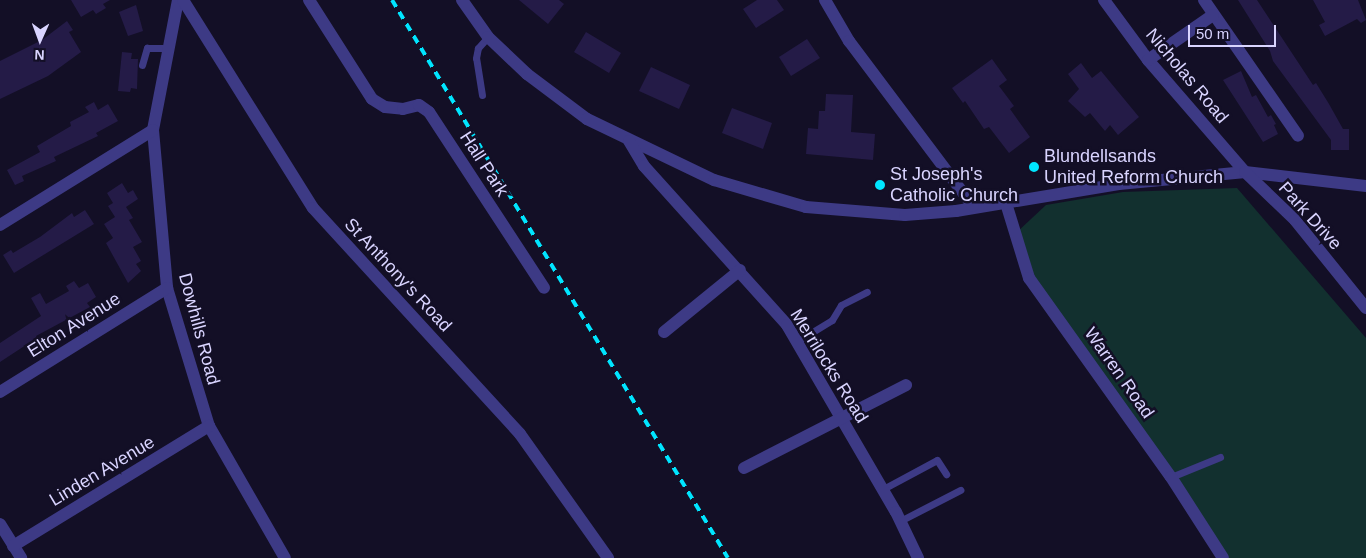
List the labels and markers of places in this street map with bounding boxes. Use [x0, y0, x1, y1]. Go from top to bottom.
place label: Blundellsands United Reform Church [1044, 146, 1223, 188]
marker: Blundellsands United Reform Church [1028, 161, 1040, 173]
place label: St Joseph's Catholic Church [890, 164, 1018, 206]
marker: St Joseph's Catholic Church [874, 179, 886, 191]

